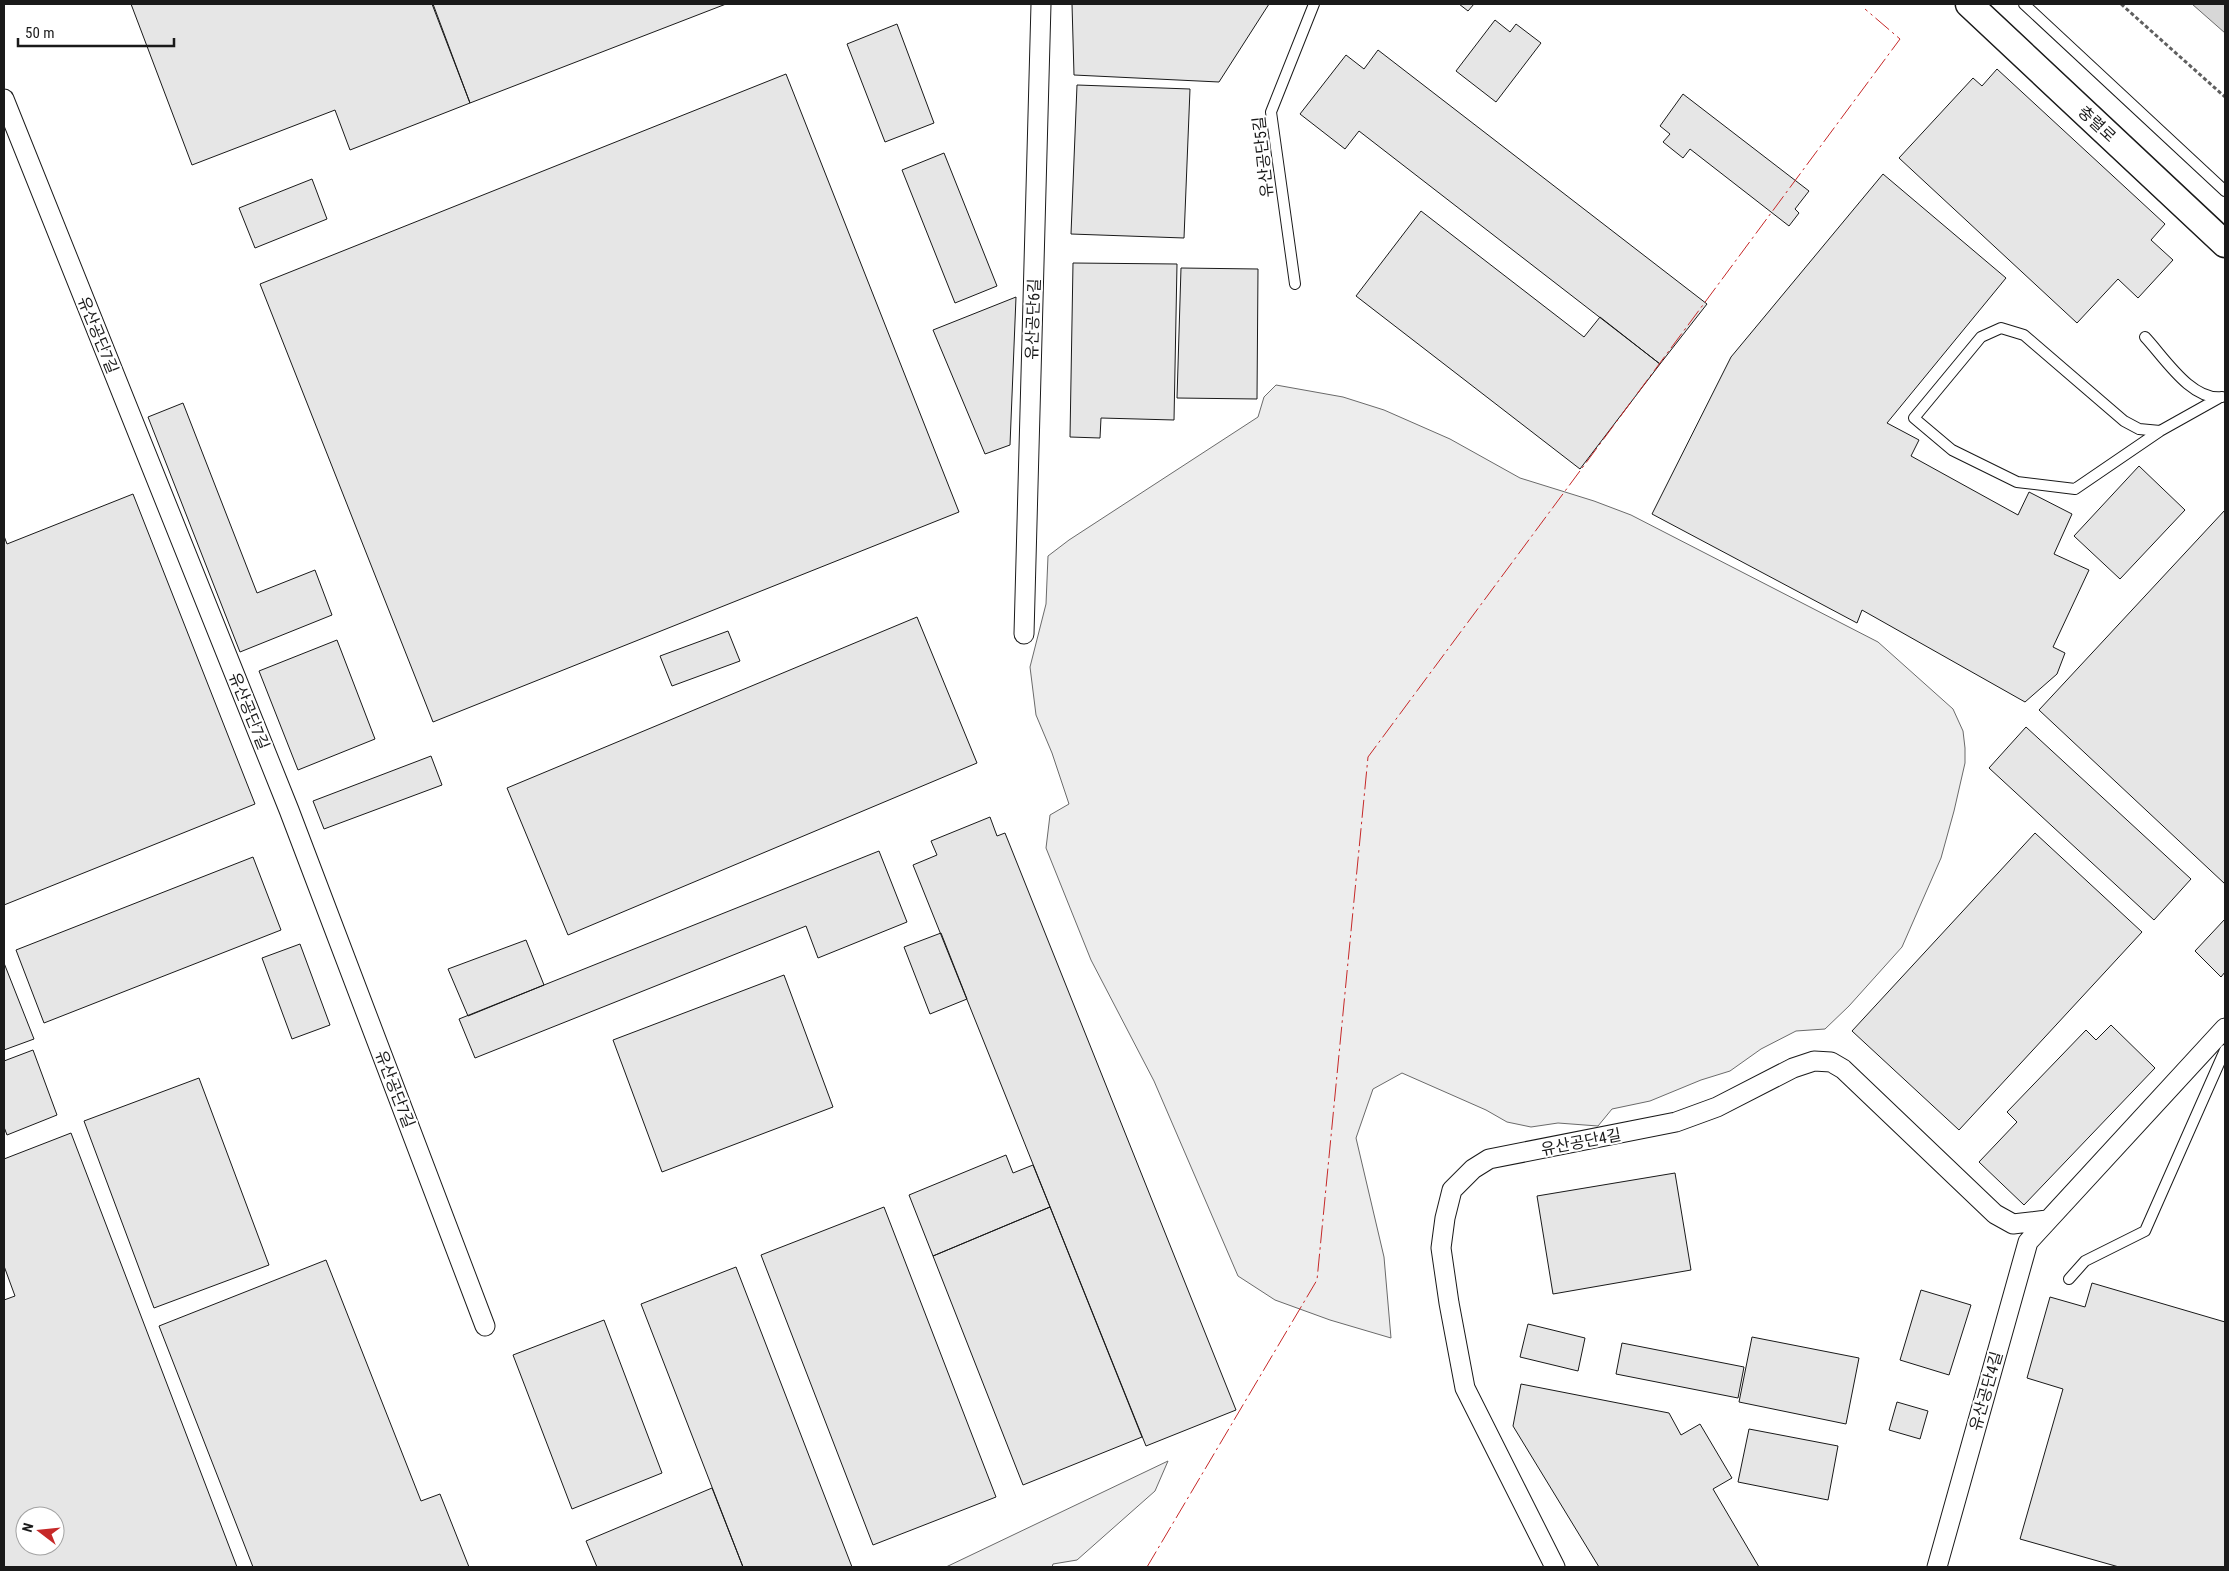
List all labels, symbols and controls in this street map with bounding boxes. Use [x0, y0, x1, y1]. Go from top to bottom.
scale bar [18, 15, 174, 47]
text: 50 m [25, 24, 55, 42]
street label: 충렬로 [2074, 102, 2120, 146]
street label: 유산공단5길 [1249, 115, 1277, 199]
street label: 유산공단6길 [1022, 278, 1044, 360]
street label: 유산공단7길 [74, 294, 122, 376]
street label: 유산공단7길 [225, 670, 273, 752]
street label: 유산공단7길 [372, 1048, 418, 1130]
street label: 유산공단4길 [1539, 1125, 1623, 1159]
street label: 유산공단4길 [1966, 1349, 2006, 1433]
north arrow [15, 1506, 65, 1556]
text: N [19, 1521, 36, 1534]

